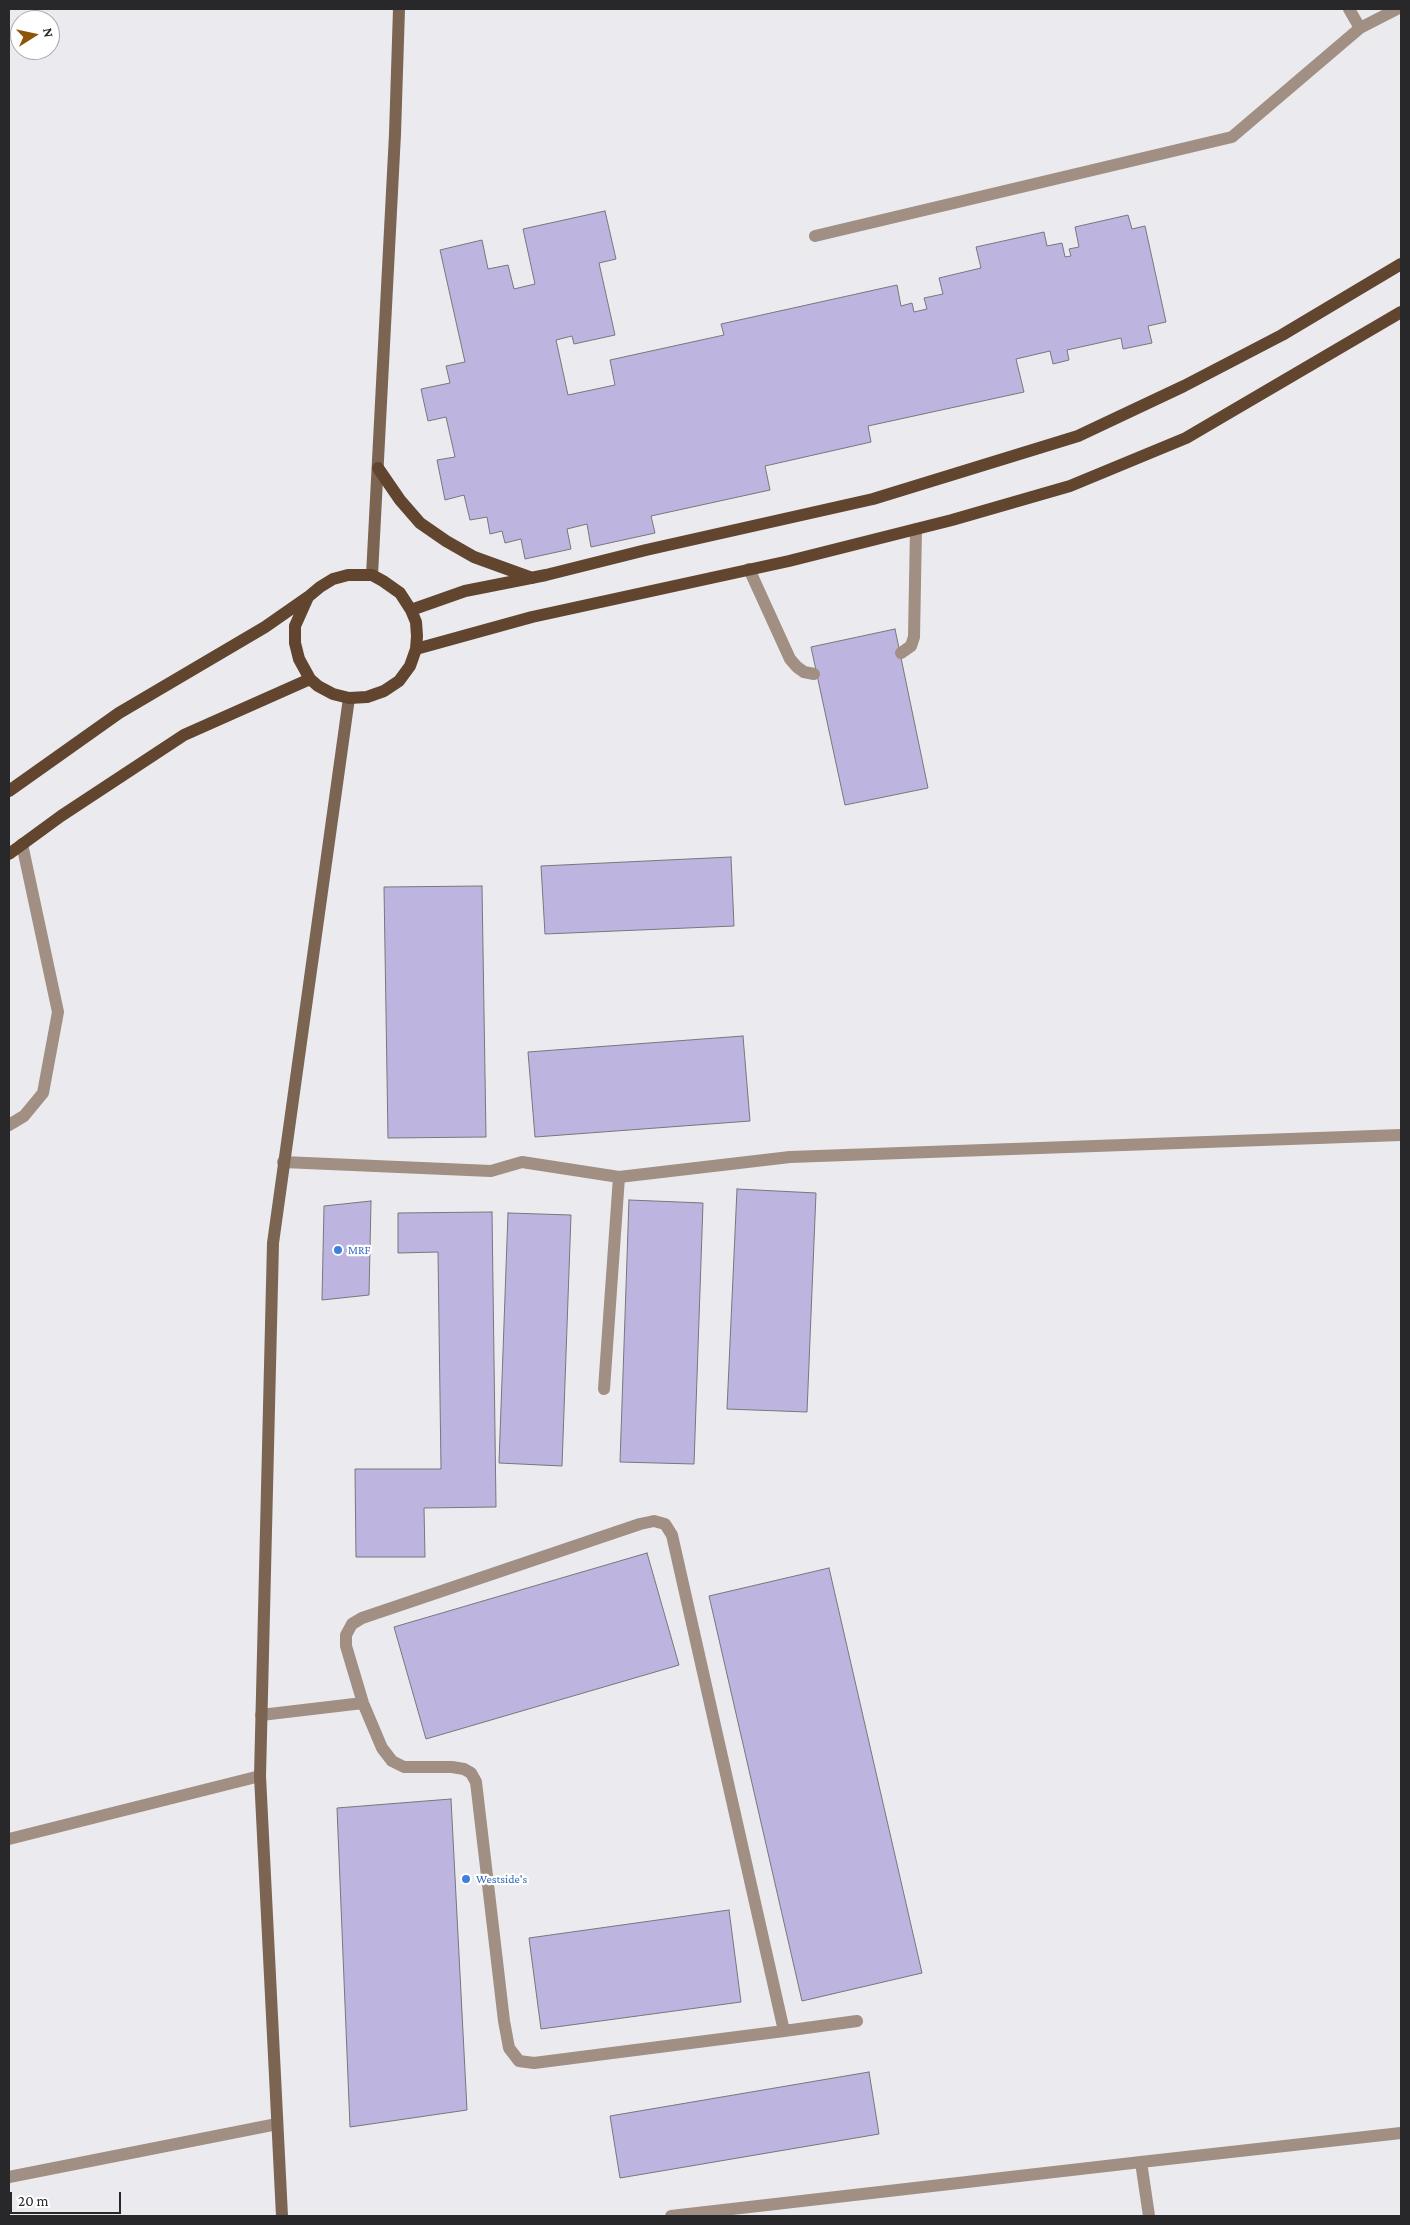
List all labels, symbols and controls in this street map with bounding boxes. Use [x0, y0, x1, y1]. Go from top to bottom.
north arrow [10, 10, 60, 60]
text: N [40, 26, 57, 39]
place label: MRF [348, 1243, 371, 1257]
marker: MRF [332, 1244, 344, 1256]
place label: Westside's [476, 1872, 527, 1886]
marker: Westside's [460, 1873, 472, 1885]
scale bar [12, 2182, 124, 2214]
text: 20 m [18, 2193, 49, 2209]

